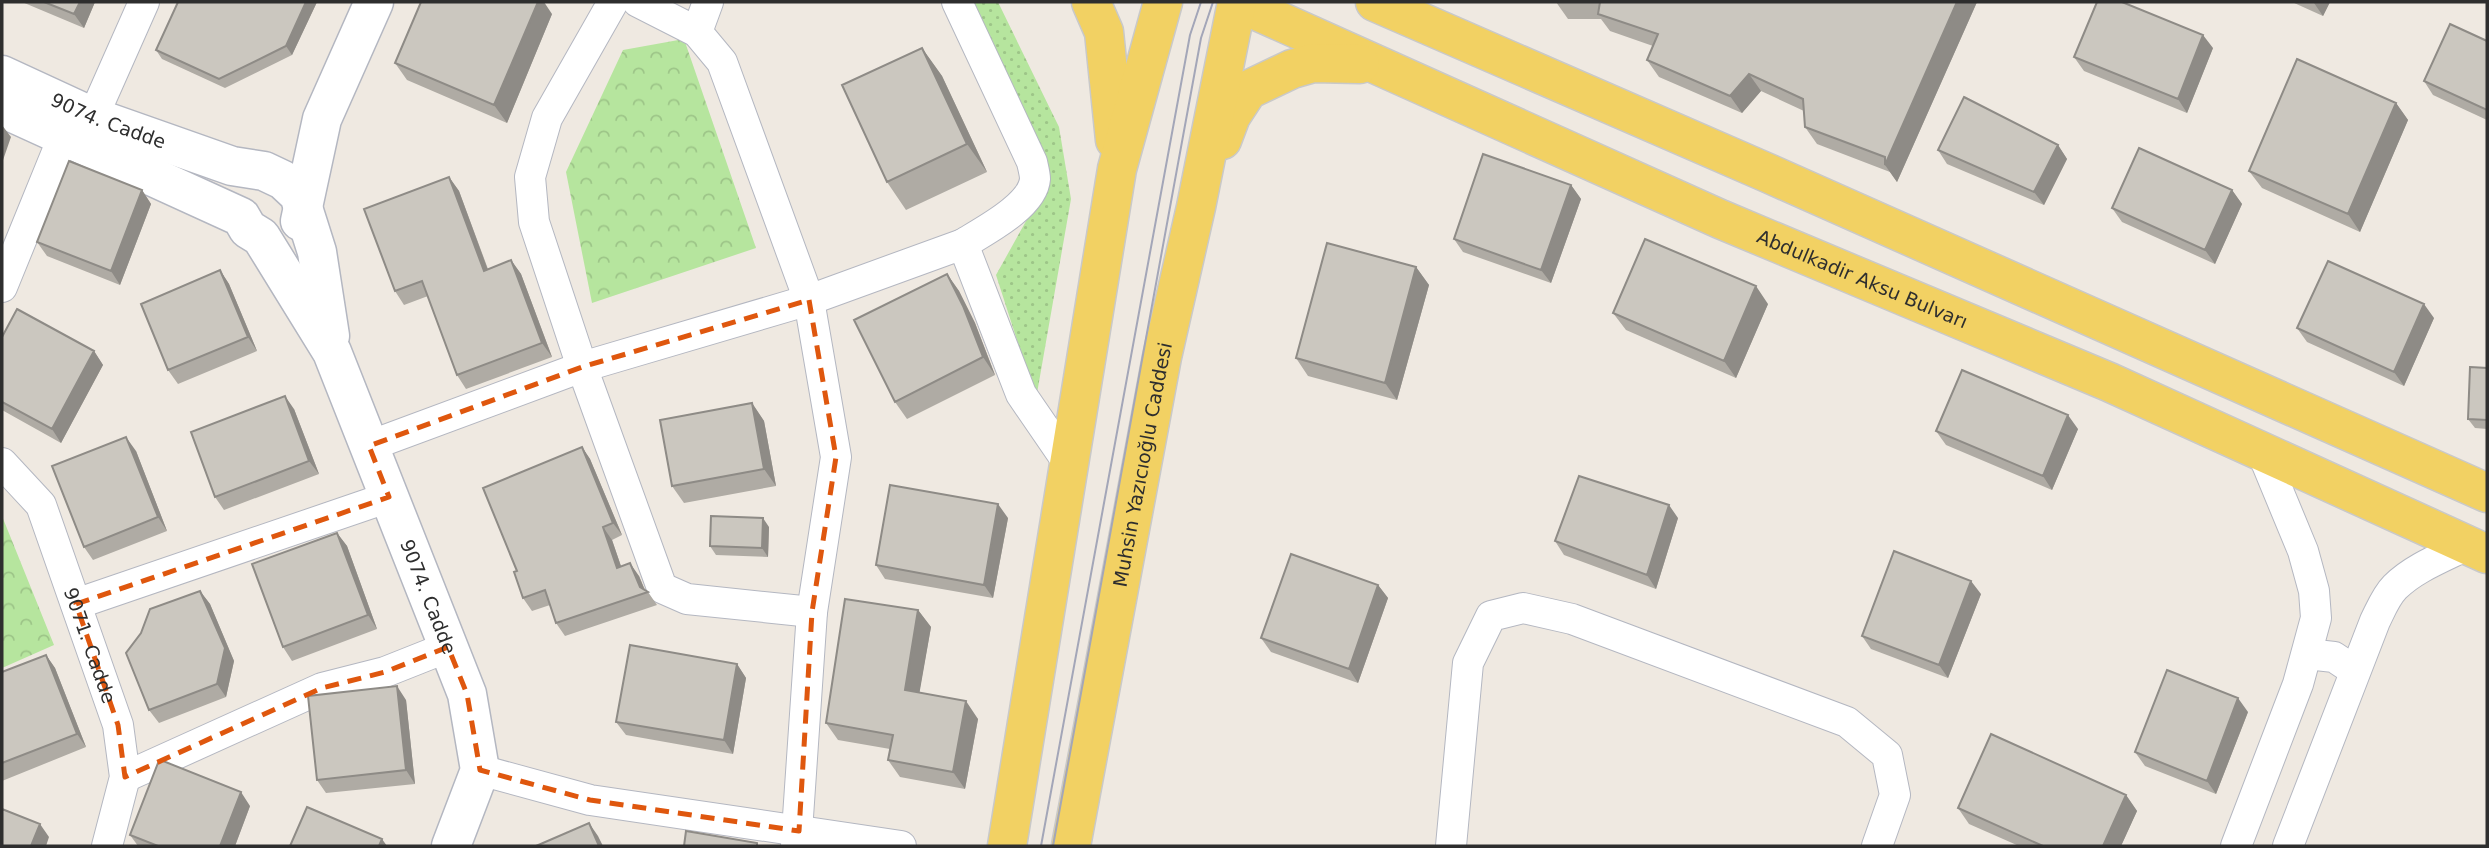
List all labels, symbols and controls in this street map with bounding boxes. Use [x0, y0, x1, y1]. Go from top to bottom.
street label: 9074. Cadde [48, 88, 169, 153]
street label: Abdulkadir Aksu Bulvarı [1754, 225, 1971, 333]
street label: Muhsin Yazıcıoğlu Caddesi [1108, 340, 1176, 589]
street label: 9074. Cadde [396, 536, 461, 657]
street label: 9071. Cadde [60, 584, 121, 706]

